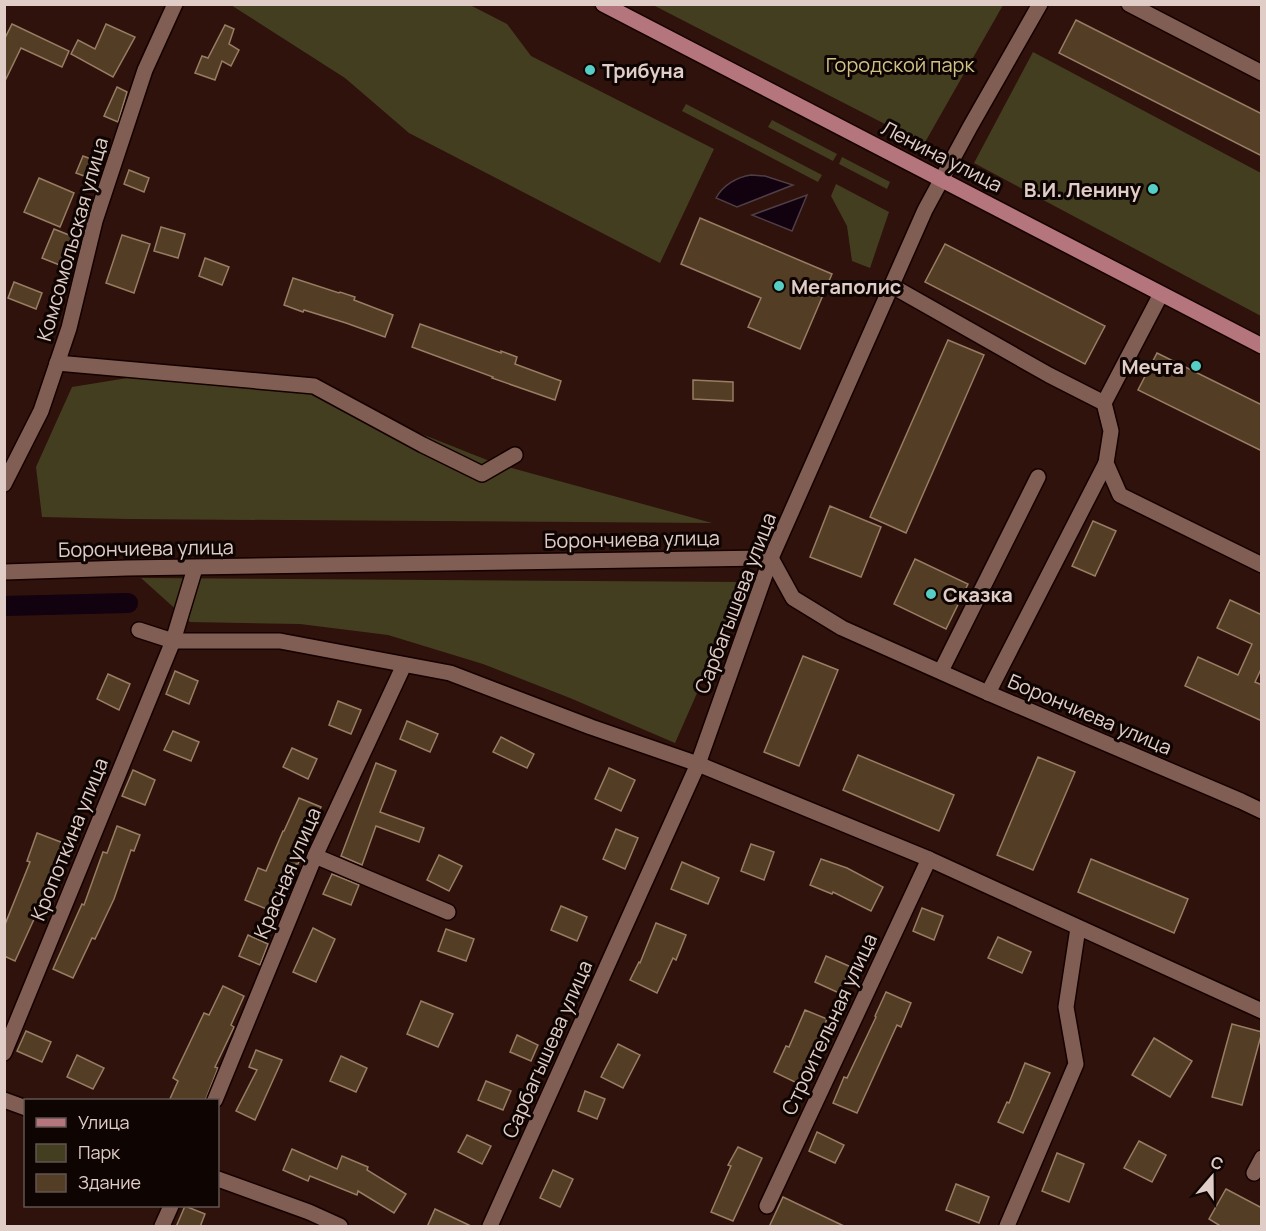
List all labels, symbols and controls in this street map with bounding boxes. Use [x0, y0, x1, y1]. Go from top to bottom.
park label: Городской парк [826, 51, 975, 78]
place label: Трибуна [602, 57, 684, 84]
marker: Трибуна [583, 63, 597, 77]
street label: Ленина улица [877, 114, 1007, 198]
street label: Комсомольская улица [30, 134, 114, 344]
place label: В.И. Ленину [1024, 176, 1142, 203]
marker: В.И. Ленину [1146, 182, 1160, 196]
place label: Мегаполис [791, 273, 901, 300]
marker: Мегаполис [772, 279, 786, 293]
place label: Мечта [1121, 353, 1184, 380]
marker: Мечта [1189, 359, 1203, 373]
street label: Сарбагышева улица [688, 509, 782, 697]
street label: Борончиева улица [544, 524, 720, 554]
street label: Борончиева улица [58, 533, 234, 563]
place label: Сказка [943, 581, 1013, 608]
marker: Сказка [924, 587, 938, 601]
street label: Борончиева улица [1004, 667, 1176, 761]
street label: Кропоткина улица [24, 754, 114, 924]
street label: Красная улица [247, 803, 327, 943]
street label: Строительная улица [775, 929, 883, 1119]
street label: Сарбагышева улица [496, 956, 598, 1142]
legend [24, 1099, 219, 1207]
text: Улица [78, 1110, 130, 1134]
text: Парк [78, 1140, 121, 1164]
north arrow [1182, 1147, 1242, 1207]
text: С [1208, 1151, 1227, 1175]
text: Здание [78, 1170, 141, 1194]

